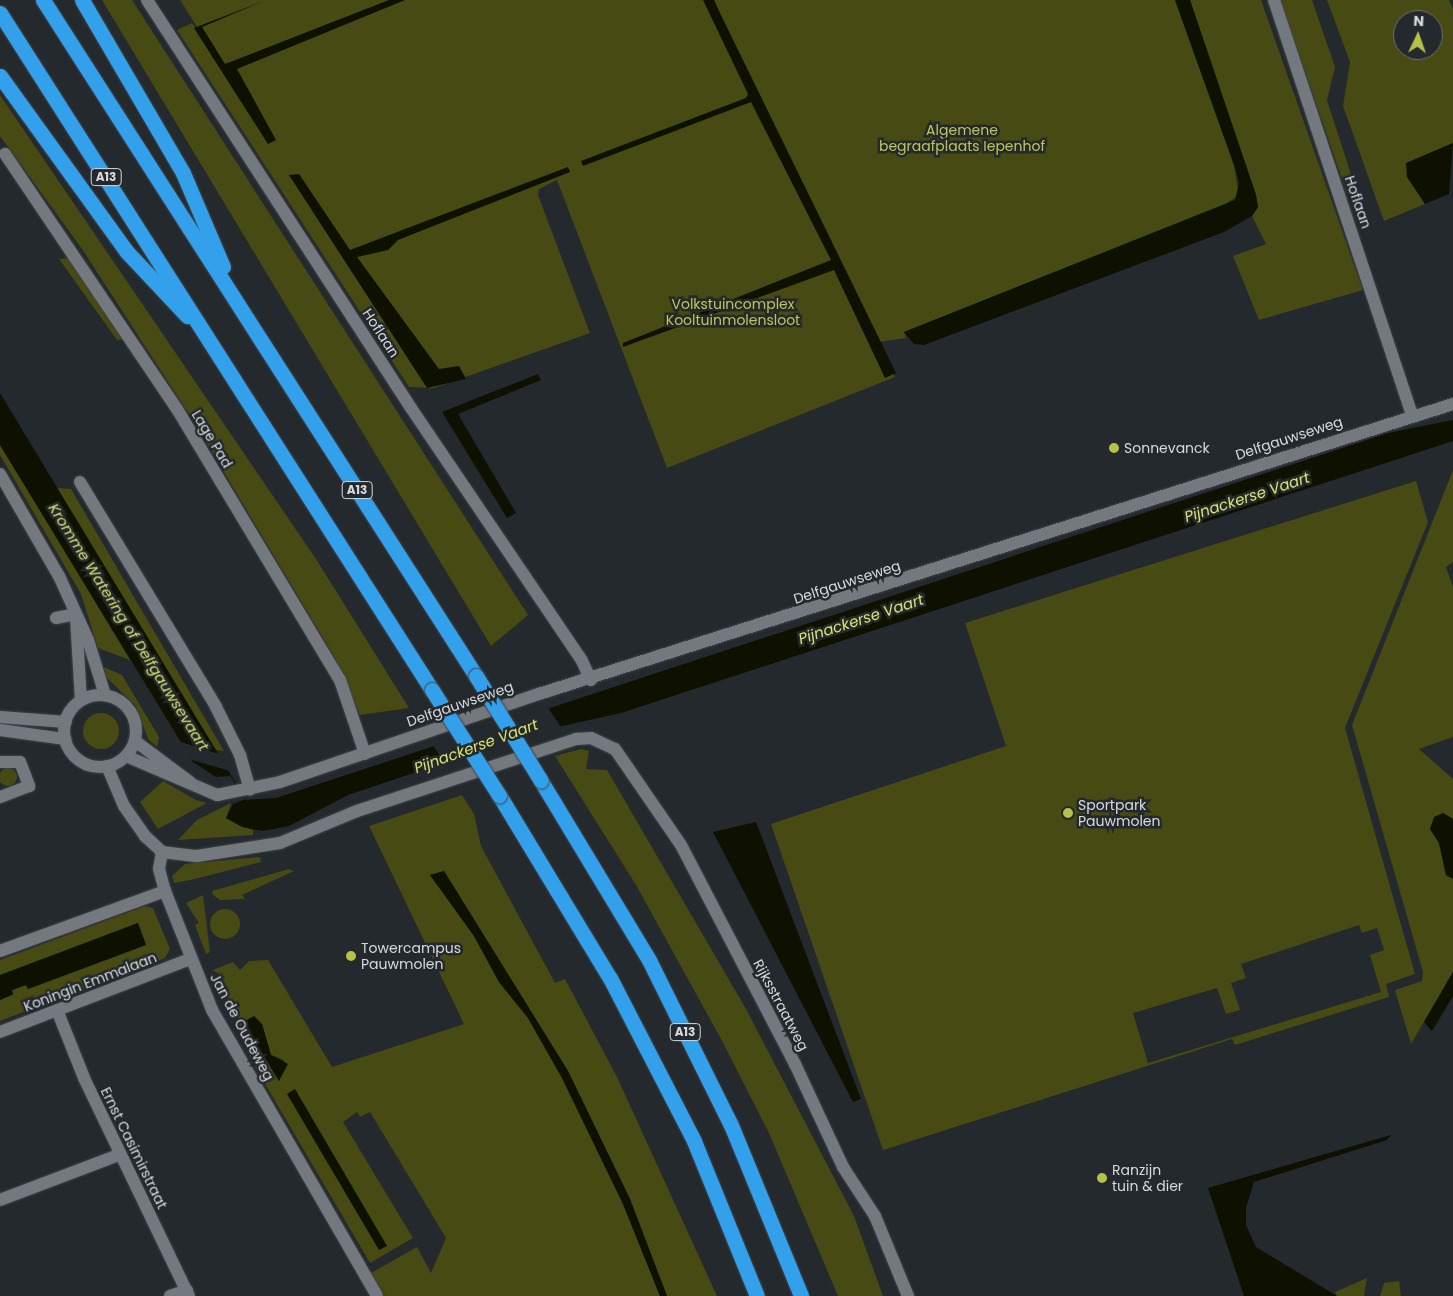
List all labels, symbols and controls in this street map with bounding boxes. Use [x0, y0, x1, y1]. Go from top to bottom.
north arrow [1393, 10, 1443, 60]
text: N [1413, 11, 1425, 31]
park label: Algemene begraafplaats Iepenhof [879, 122, 1045, 154]
road number: A13 [90, 168, 122, 186]
street label: Hoflaan [1341, 173, 1375, 231]
park label: Volkstuincomplex Kooltuinmolensloot [666, 296, 800, 328]
street label: Hoflaan [359, 306, 403, 360]
street label: Lage Pad [188, 407, 236, 471]
street label: Delfgauwseweg [1233, 413, 1345, 463]
place label: Sonnevanck [1124, 440, 1210, 456]
marker: Sonnevanck [1108, 442, 1120, 454]
water label: Pijnackerse Vaart [1182, 468, 1312, 526]
road number: A13 [341, 480, 373, 500]
water label: Kromme Watering of Delfgauwsevaart [45, 500, 213, 754]
street label: Delfgauwseweg [791, 557, 903, 607]
water label: Pijnackerse Vaart [796, 590, 926, 648]
street label: Delfgauwseweg [405, 678, 515, 730]
water label: Pijnackerse Vaart [412, 715, 540, 777]
place label: Sportpark Pauwmolen [1078, 797, 1160, 830]
marker: Sportpark Pauwmolen [1062, 807, 1074, 819]
place label: Towercampus Pauwmolen [361, 940, 461, 972]
street label: Koningin Emmalaan [21, 949, 159, 1015]
marker: Towercampus Pauwmolen [345, 950, 357, 962]
street label: Rijksstraatweg [750, 956, 812, 1054]
street label: Jan de Oudeweg [207, 970, 277, 1084]
road number: A13 [669, 1022, 701, 1042]
street label: Ernst Casimirstraat [97, 1084, 171, 1212]
place label: Ranzijn tuin & dier [1112, 1162, 1183, 1194]
marker: Ranzijn tuin & dier [1096, 1172, 1108, 1184]

